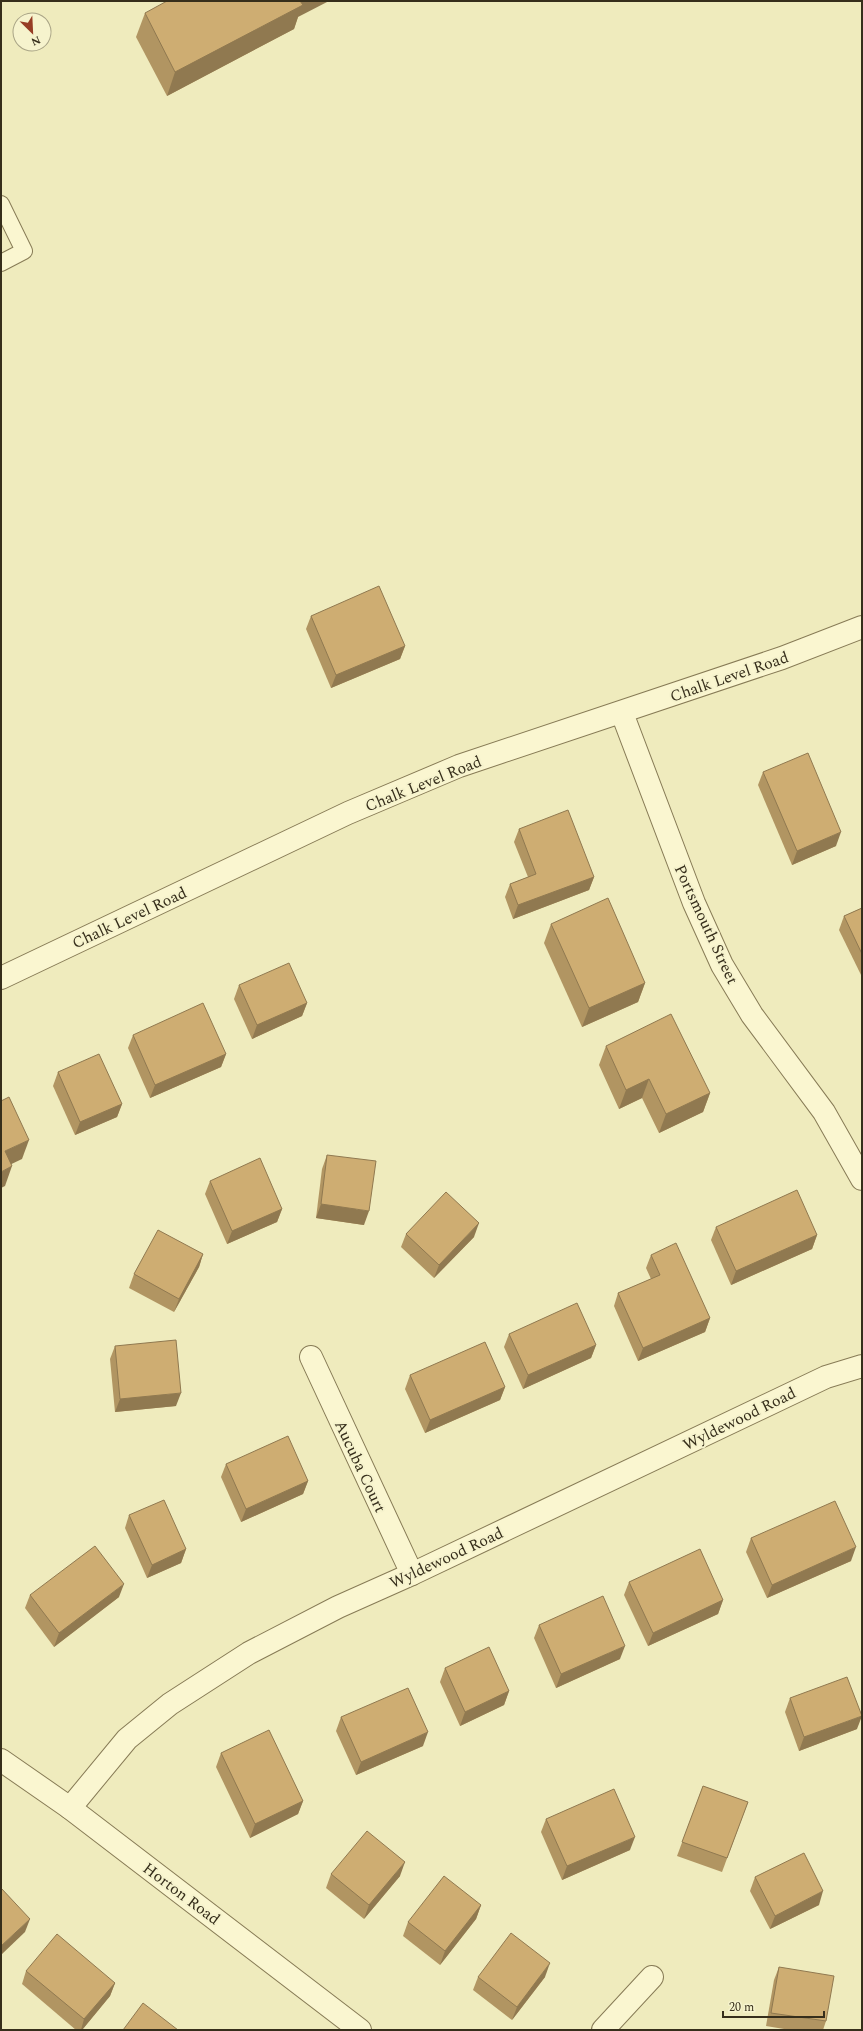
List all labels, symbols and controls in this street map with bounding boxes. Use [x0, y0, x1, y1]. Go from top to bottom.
north arrow [12, 12, 52, 52]
text: N [28, 31, 43, 50]
street label: Chalk Level Road [667, 645, 792, 709]
street label: Chalk Level Road [361, 750, 486, 818]
street label: Portsmouth Street [668, 861, 745, 989]
street label: Chalk Level Road [68, 881, 191, 955]
street label: Wyldewood Road [679, 1381, 800, 1457]
street label: Aucuba Court [328, 1416, 392, 1517]
street label: Wyldewood Road [385, 1521, 507, 1595]
street label: Horton Road [138, 1857, 225, 1931]
scale bar [723, 1993, 824, 2019]
text: 20 m [729, 1998, 754, 2017]

